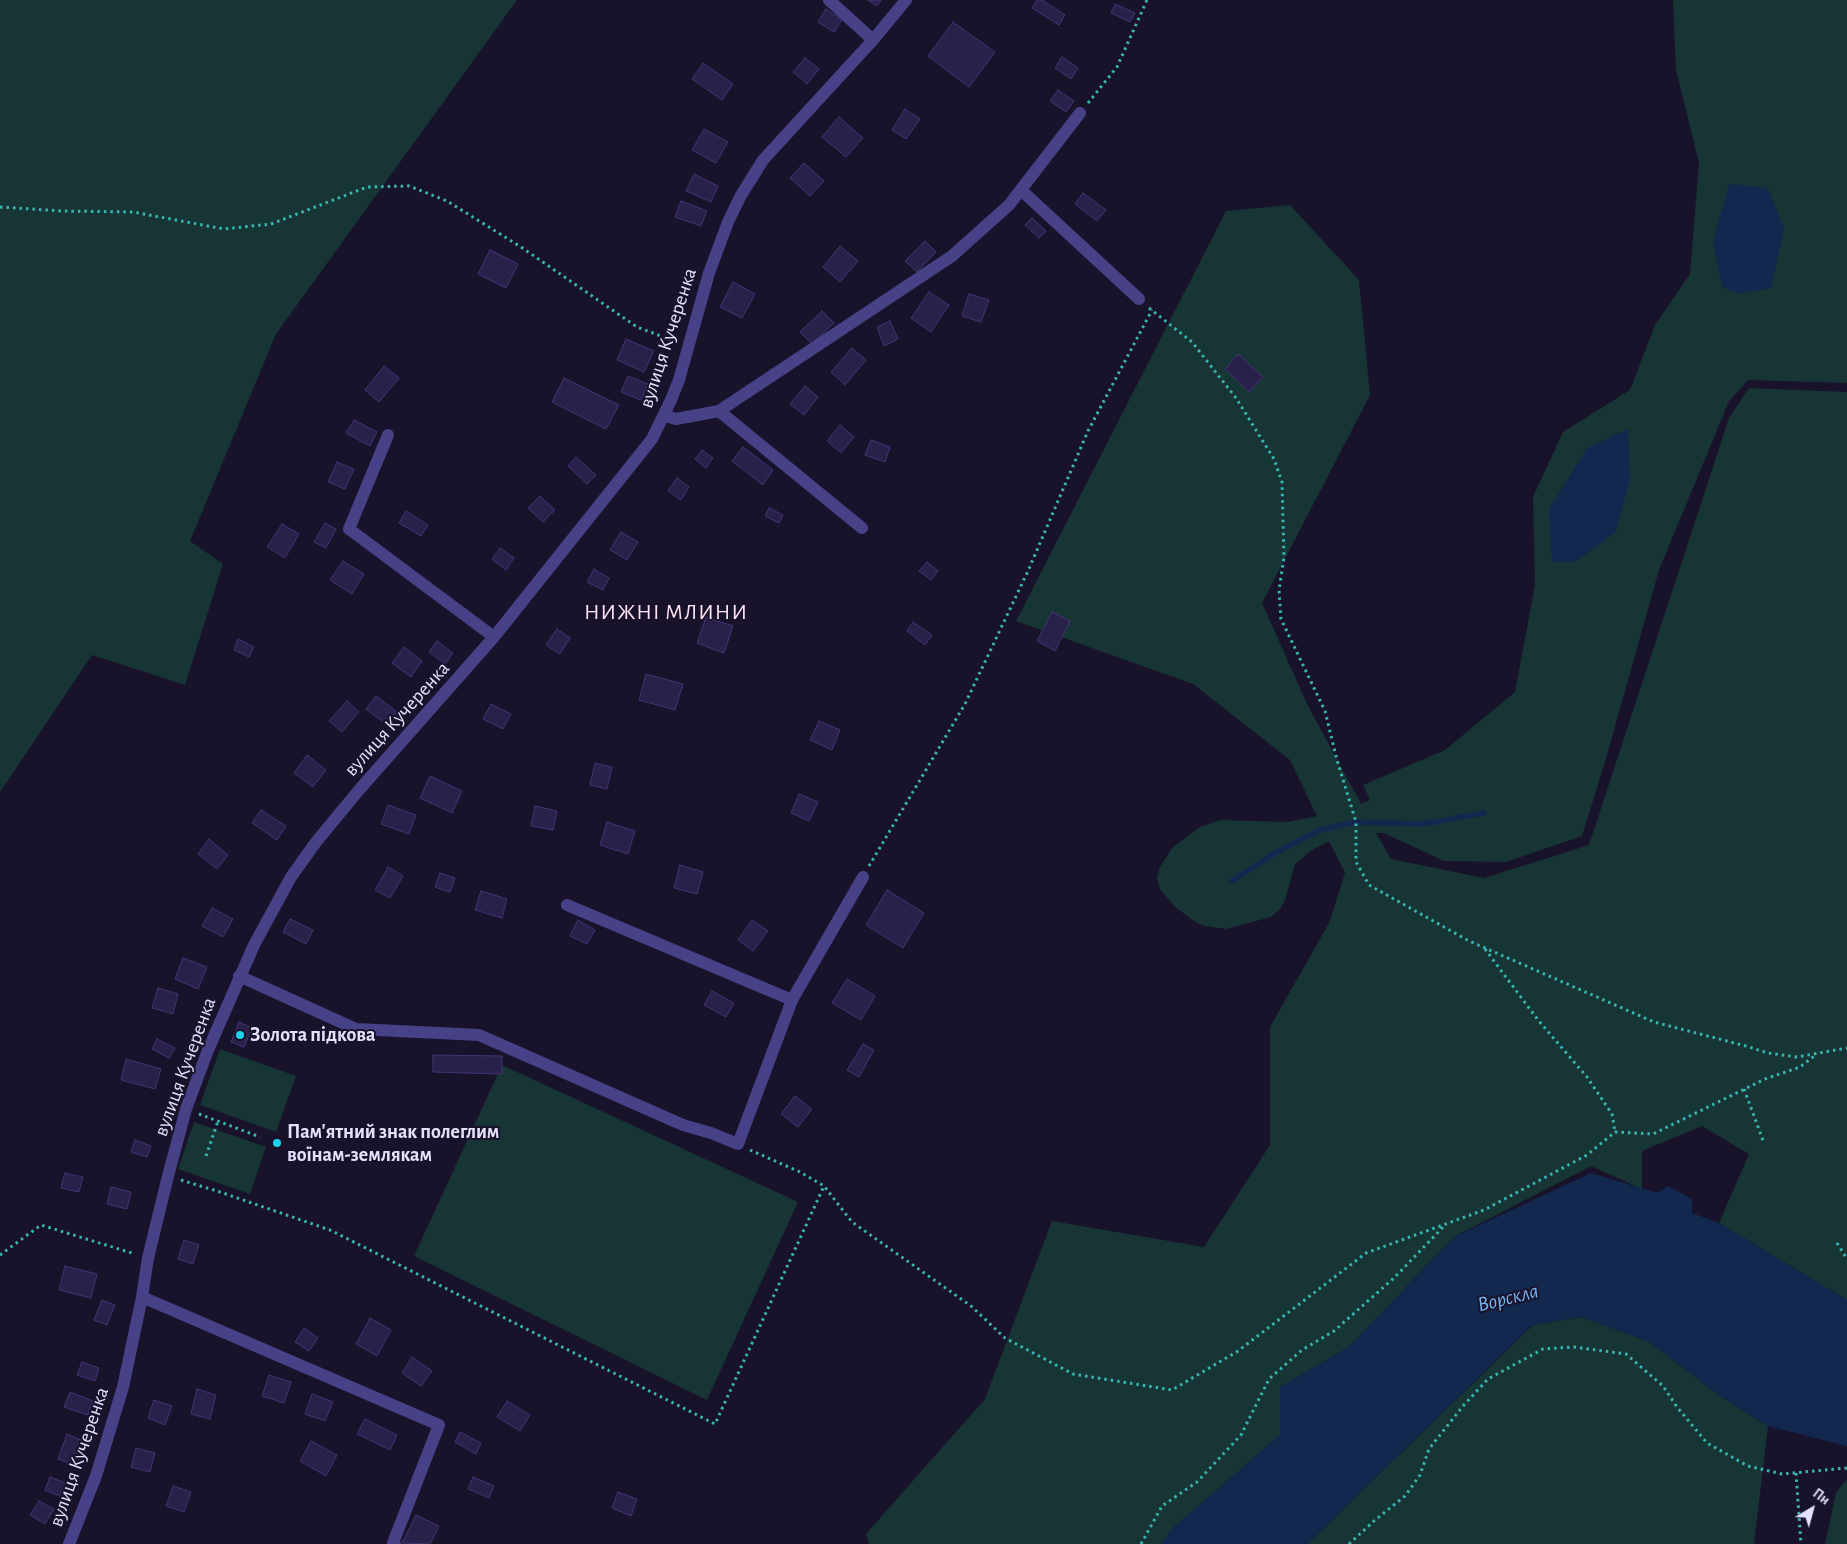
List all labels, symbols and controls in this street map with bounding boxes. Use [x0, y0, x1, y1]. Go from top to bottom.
street label: вулиця Кучеренка [634, 265, 702, 411]
district label: НИЖНІ МЛИНИ [583, 599, 749, 625]
street label: вулиця Кучеренка [339, 657, 455, 781]
street label: вулиця Кучеренка [149, 994, 221, 1140]
place label: Золота підкова [250, 1023, 375, 1047]
marker: Золота підкова [234, 1029, 246, 1041]
place label: Пам'ятний знак полеглим воїнам-землякам [287, 1120, 499, 1167]
marker: Пам'ятний знак полеглим воїнам-землякам [271, 1137, 283, 1149]
water label: Ворскла [1475, 1278, 1541, 1318]
street label: вулиця Кучеренка [44, 1384, 114, 1530]
north arrow [1787, 1484, 1837, 1534]
text: Пн [1810, 1486, 1832, 1508]

